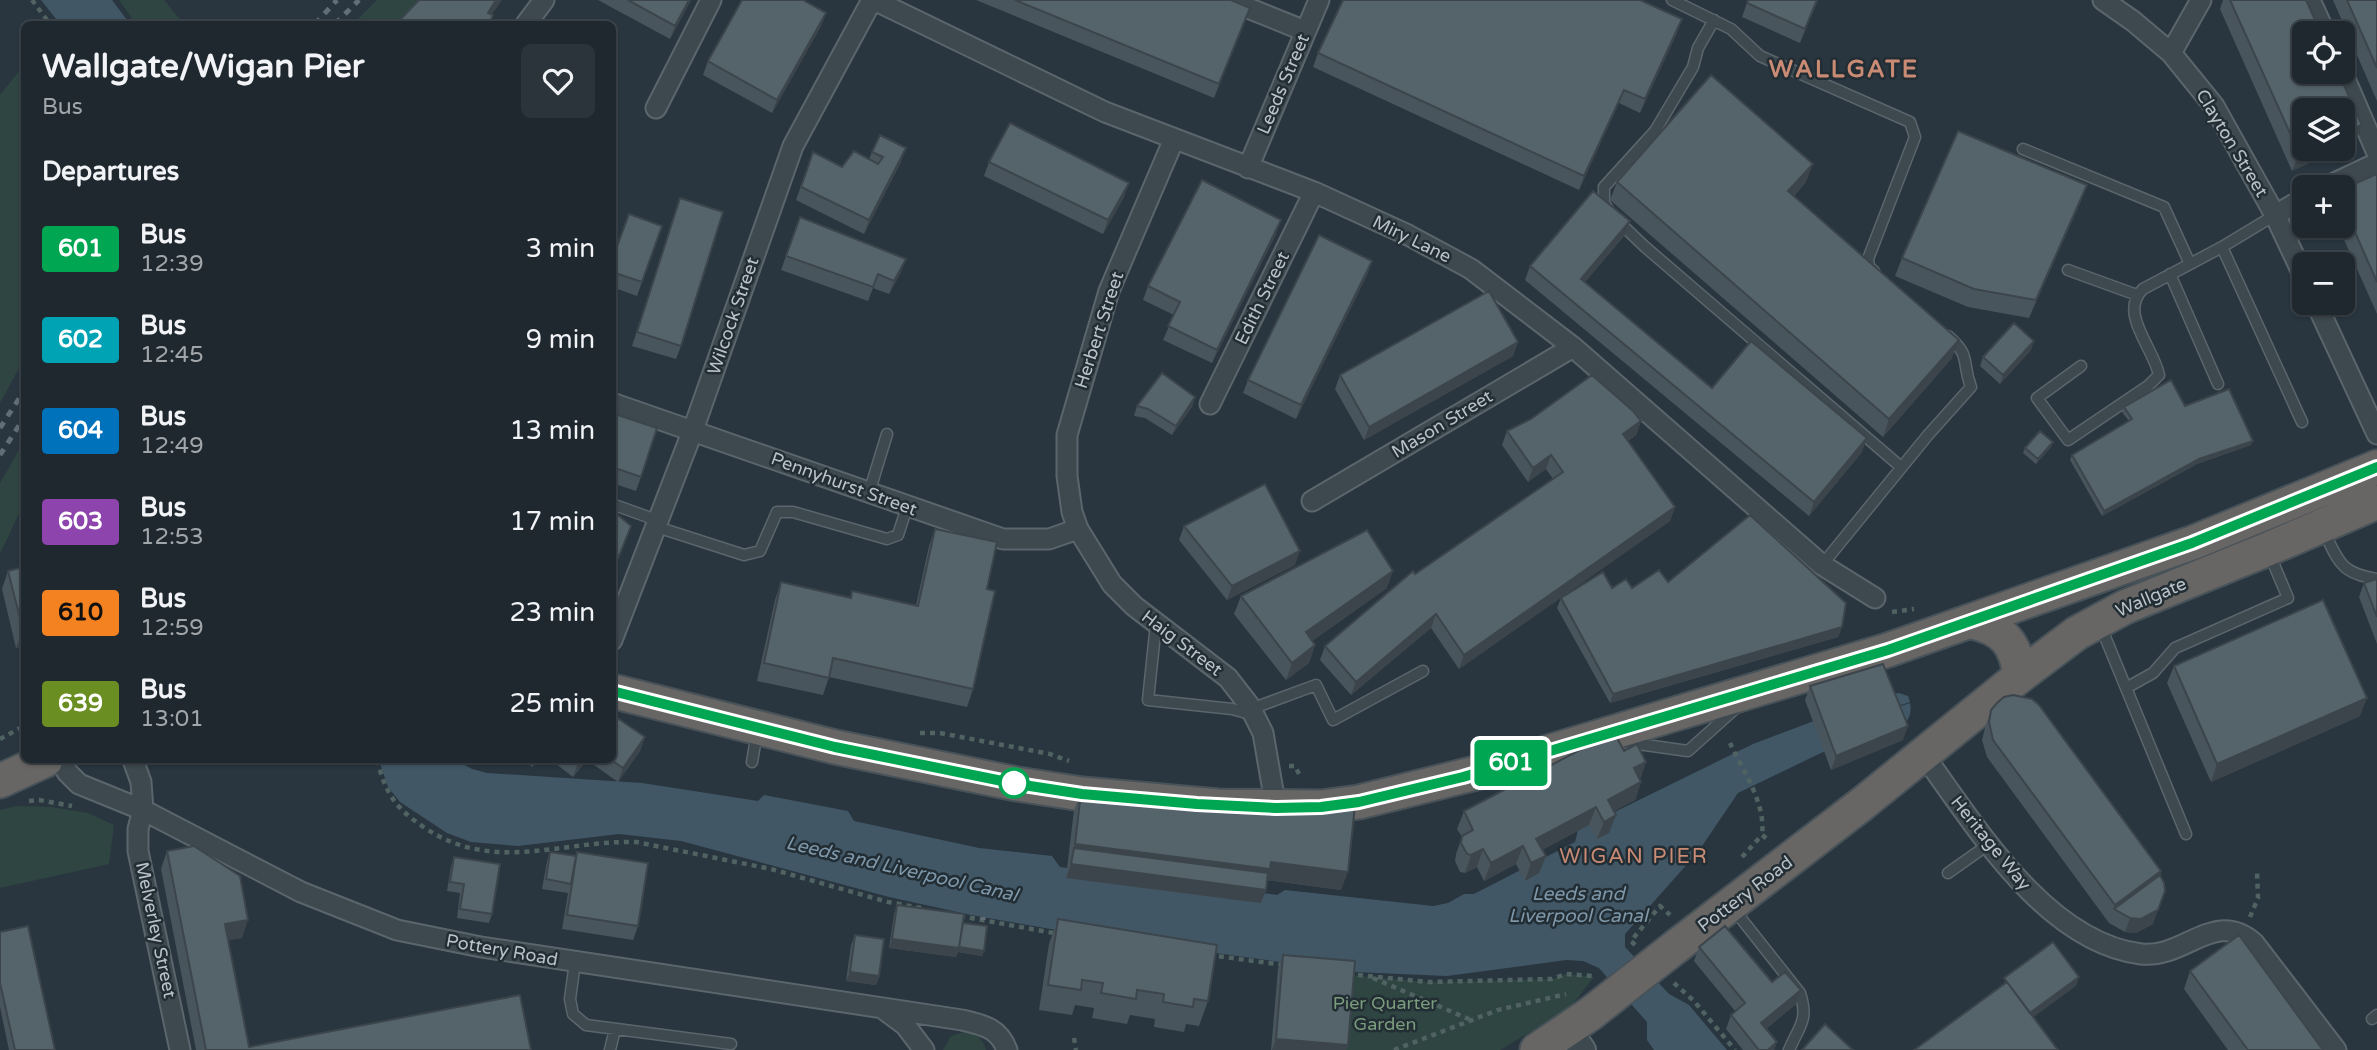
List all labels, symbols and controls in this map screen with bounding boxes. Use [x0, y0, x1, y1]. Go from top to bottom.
map controls [2292, 21, 2355, 315]
button: locate [2292, 21, 2355, 84]
street label: Leeds Street [1252, 30, 1314, 137]
button: heart [521, 44, 595, 118]
text: Wallgate/Wigan Pier [42, 47, 364, 86]
district label: WALLGATE [1769, 55, 1919, 84]
street label: Clayton Street [2191, 85, 2273, 201]
text: Bus [42, 93, 83, 121]
button: layers [2292, 98, 2355, 161]
text: Departures [42, 156, 179, 187]
button: + [2292, 175, 2355, 238]
street label: Miry Lane [1369, 211, 1455, 267]
text: Bus [140, 219, 186, 250]
text: 3 min [526, 233, 595, 264]
text: 601 [58, 234, 103, 263]
street label: Edith Street [1230, 248, 1294, 348]
text: 12:39 [140, 250, 204, 278]
button: − [2292, 252, 2355, 315]
street label: Wilcock Street [703, 254, 763, 378]
street label: Herbert Street [1070, 269, 1128, 391]
text: Bus [140, 310, 186, 341]
text: 9 min [526, 324, 595, 355]
text: 602 [58, 325, 103, 354]
text: 12:45 [140, 341, 204, 369]
street label: Mason Street [1387, 385, 1497, 463]
text: Bus [140, 401, 186, 432]
text: 13 min [509, 415, 595, 446]
text: 604 [58, 416, 103, 445]
text: 12:49 [140, 432, 204, 460]
street label: Pennyhurst Street [768, 447, 920, 521]
text: Bus [140, 492, 186, 523]
text: 17 min [509, 506, 595, 537]
text: 603 [58, 507, 103, 536]
text: 12:53 [140, 523, 204, 551]
street label: Wallgate [2112, 572, 2190, 622]
text: Bus [140, 583, 186, 614]
text: 23 min [509, 597, 595, 628]
text: 610 [58, 598, 103, 627]
street label: Haig Street [1137, 605, 1227, 681]
text: 12:59 [140, 614, 204, 642]
text: Bus [140, 674, 186, 705]
text: 25 min [509, 688, 595, 719]
text: 639 [58, 689, 103, 718]
text: 13:01 [140, 705, 204, 733]
line badge: 601 [1471, 740, 1551, 786]
text: 601 [1488, 748, 1534, 777]
unlabelled marker [999, 768, 1029, 798]
street label: Heritage Way [1946, 791, 2036, 895]
water label: Leeds and Liverpool Canal [784, 832, 1022, 907]
district label: WIGAN PIER [1559, 844, 1709, 869]
street label: Pottery Road [1693, 851, 1797, 937]
street label: Melverley Street [131, 860, 181, 1000]
water label: Leeds and Liverpool Canal [1508, 883, 1650, 927]
street label: Pottery Road [444, 929, 560, 971]
park label: Pier Quarter Garden [1333, 992, 1437, 1035]

